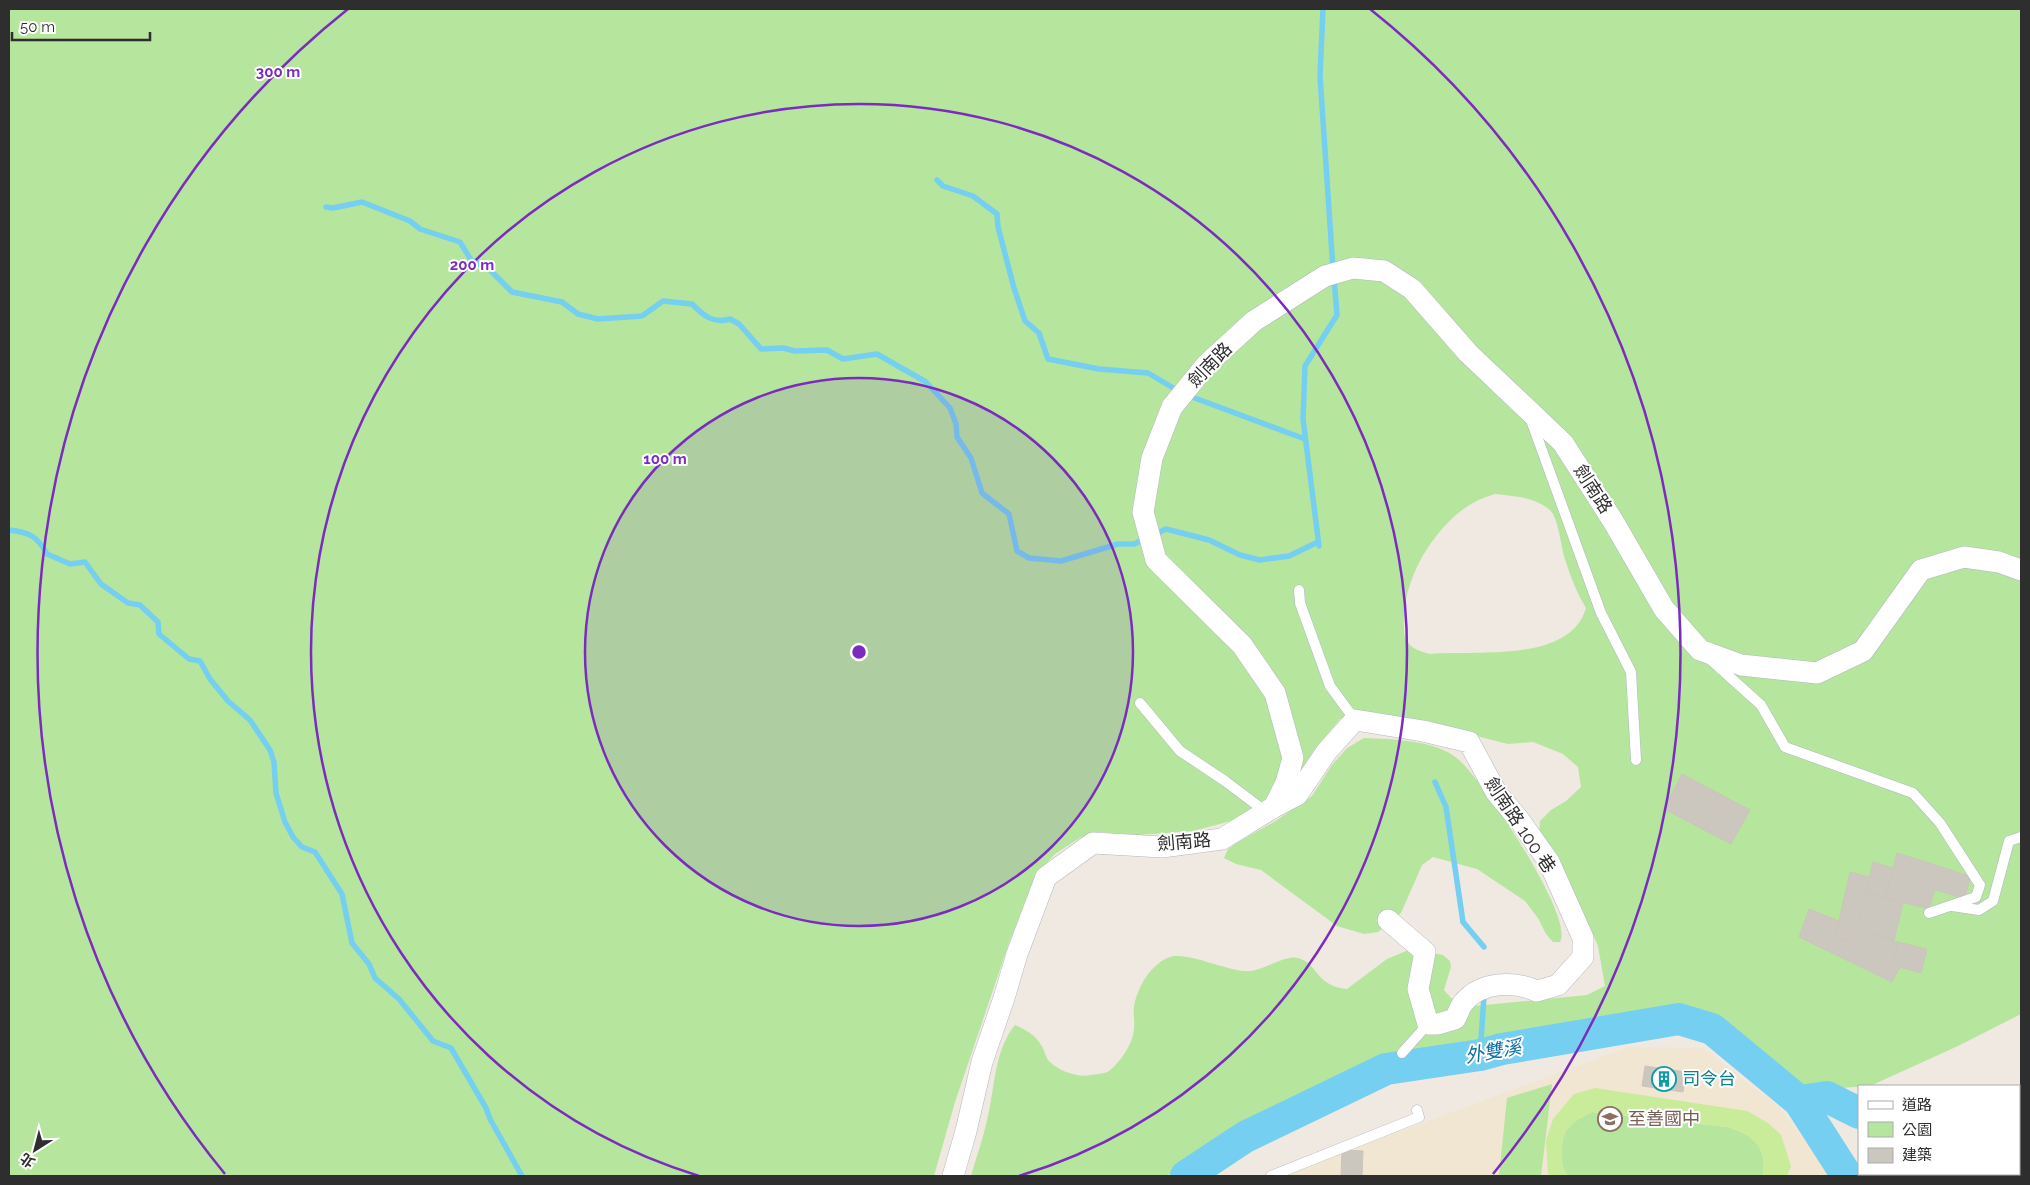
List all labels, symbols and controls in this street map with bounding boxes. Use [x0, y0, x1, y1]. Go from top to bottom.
scale bar [12, 10, 150, 42]
text: 50 m [20, 18, 55, 36]
text: 300 m [256, 63, 300, 81]
text: 200 m [450, 256, 494, 274]
street label: 劍南路 [1183, 338, 1236, 391]
text: 100 m [643, 450, 687, 468]
street label: 劍南路 [1570, 460, 1617, 517]
centre of rings [850, 643, 868, 661]
street label: 劍南路 100 巷 [1481, 773, 1560, 877]
street label: 劍南路 [1156, 829, 1212, 854]
water label: 外雙溪 [1463, 1035, 1526, 1067]
building icon: 司令台 [1651, 1066, 1677, 1092]
place label: 司令台 [1682, 1068, 1736, 1089]
legend [1858, 1085, 2020, 1175]
text: 道路 [1902, 1096, 1932, 1114]
school or university icon: 至善國中 [1597, 1106, 1623, 1132]
place label: 至善國中 [1628, 1108, 1700, 1129]
text: 公園 [1902, 1121, 1932, 1139]
north arrow [10, 1125, 60, 1175]
text: 建築 [1902, 1146, 1932, 1164]
text: 北 [17, 1150, 38, 1171]

